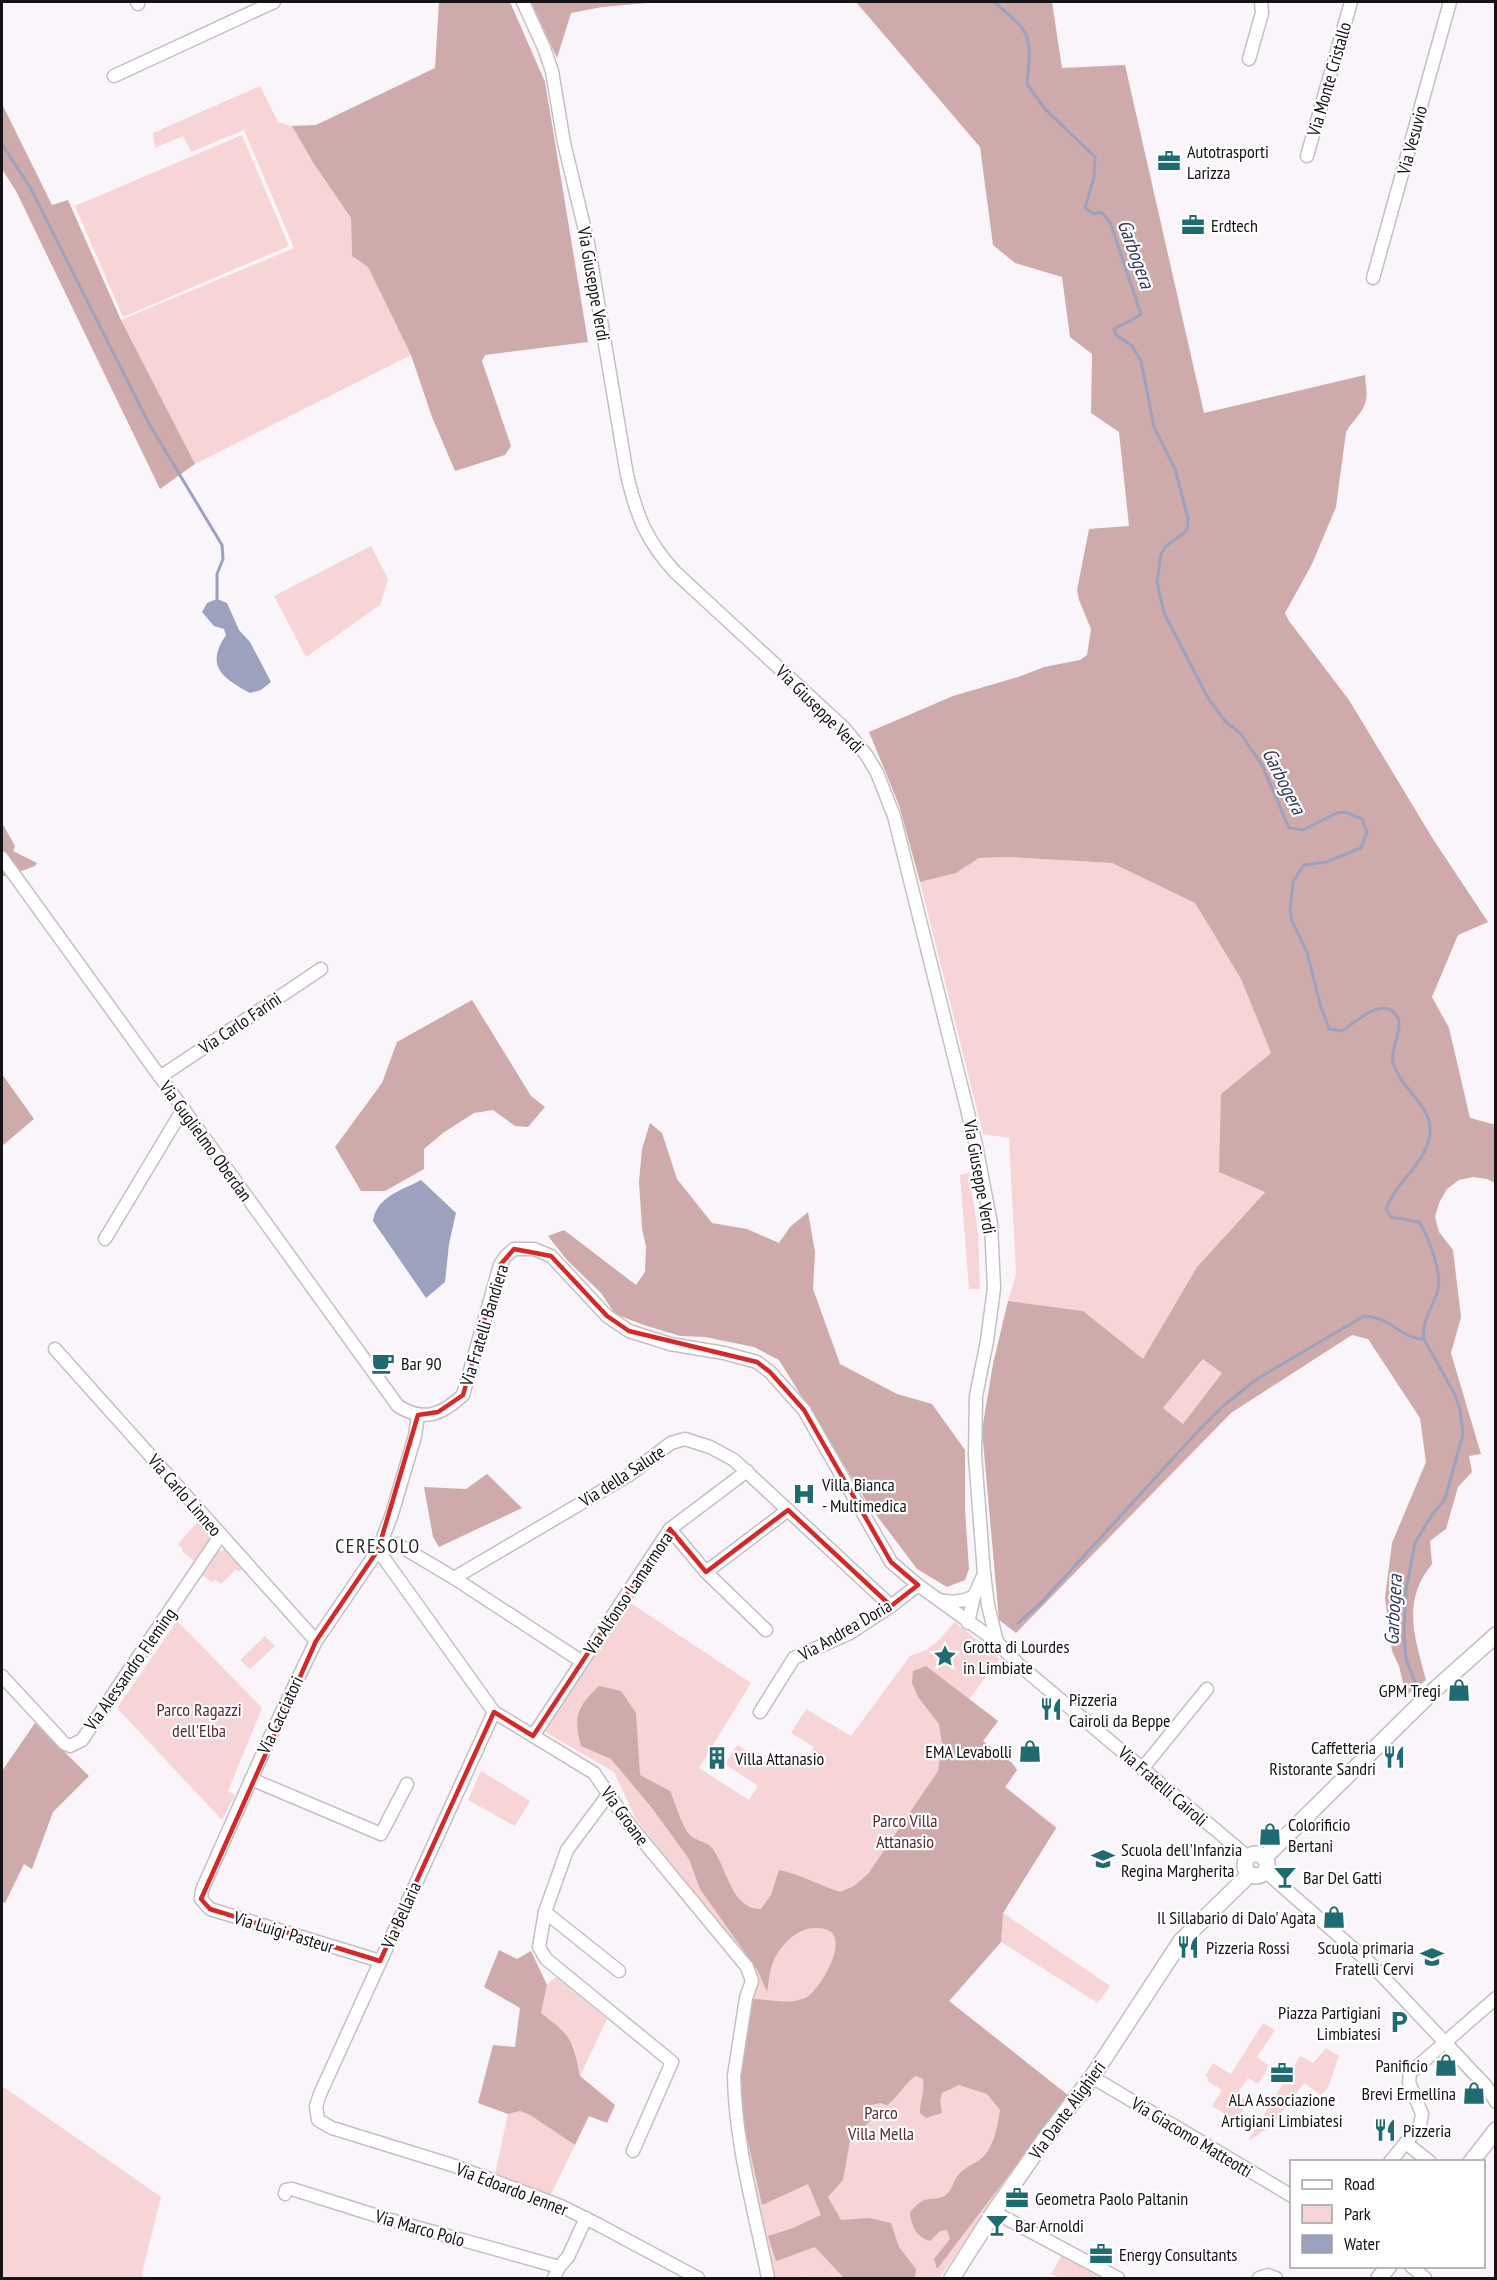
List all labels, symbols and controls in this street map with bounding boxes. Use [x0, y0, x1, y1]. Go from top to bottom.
street label: Via Monte Cristallo [1301, 19, 1356, 140]
street label: Via Vesuvio [1392, 103, 1432, 178]
place label: Autotrasporti Larizza [1187, 140, 1269, 184]
office icon: Autotrasporti Larizza [1156, 148, 1182, 174]
office icon: Erdtech [1180, 212, 1206, 238]
place label: Erdtech [1211, 214, 1258, 237]
water label: Garbogera [1112, 216, 1161, 293]
street label: Via Giuseppe Verdi [572, 224, 615, 343]
street label: Via Giuseppe Verdi [770, 659, 869, 758]
water label: Garbogera [1256, 743, 1312, 819]
street label: Via Carlo Farini [194, 987, 286, 1060]
street label: Via Guglielmo Oberdan [154, 1075, 258, 1206]
street label: Via Giuseppe Verdi [958, 1117, 1001, 1236]
street label: Via Fratelli Bandiera [454, 1261, 513, 1390]
cafe icon: Bar 90 [370, 1350, 396, 1376]
place label: Bar 90 [401, 1352, 442, 1375]
street label: Via della Salute [574, 1440, 669, 1513]
street label: Via Carlo Linneo [142, 1448, 227, 1541]
place label: Villa Bianca - Multimedica [821, 1473, 907, 1517]
hospital icon: Villa Bianca - Multimedica [791, 1481, 817, 1507]
street label: Via Alfonso Lamarmora [578, 1527, 678, 1660]
district label: CERESOLO [335, 1533, 421, 1559]
water label: Garbogera [1378, 1573, 1408, 1646]
street label: Via Andrea Doria [794, 1594, 896, 1666]
street label: Via Alessandro Fleming [78, 1603, 181, 1736]
place label: Grotta di Lourdes in Limbiate [963, 1635, 1070, 1679]
place icon: Grotta di Lourdes in Limbiate [932, 1643, 958, 1669]
street label: Via Cacciatori [252, 1672, 308, 1759]
shop icon: GPM Tregi [1446, 1677, 1472, 1703]
place label: GPM Tregi [1379, 1679, 1441, 1702]
place label: Pizzeria Cairoli da Beppe [1069, 1688, 1171, 1732]
restaurant icon: Pizzeria Cairoli da Beppe [1038, 1696, 1064, 1722]
park label: Parco Ragazzi dell'Elba [156, 1698, 242, 1742]
place label: Caffetteria Ristorante Sandri [1269, 1736, 1376, 1780]
shop icon: EMA Levabolli [1017, 1738, 1043, 1764]
place label: EMA Levabolli [925, 1740, 1012, 1763]
street label: Via Fratelli Cairoli [1113, 1740, 1212, 1831]
restaurant icon: Caffetteria Ristorante Sandri [1381, 1744, 1407, 1770]
building icon: Villa Attanasio [704, 1745, 730, 1771]
place label: Villa Attanasio [734, 1747, 825, 1770]
street label: Via Groane [595, 1781, 654, 1850]
park label: Parco Villa Attanasio [873, 1809, 937, 1853]
place label: Colorificio Bertani [1288, 1813, 1351, 1857]
shop icon: Colorificio Bertani [1257, 1821, 1283, 1847]
place label: Scuola dell'Infanzia Regina Margherita [1121, 1838, 1242, 1882]
school or university icon: Scuola dell'Infanzia Regina Margherita [1090, 1846, 1116, 1872]
bar icon: Bar Del Gatti [1272, 1864, 1298, 1890]
place label: Bar Del Gatti [1303, 1866, 1382, 1889]
street label: Via Bellaria [376, 1878, 426, 1953]
shop icon: Il Sillabario di Dalo' Agata [1321, 1904, 1347, 1930]
street label: Via Luigi Pasteur [230, 1906, 337, 1958]
place label: Il Sillabario di Dalo' Agata [1157, 1906, 1316, 1929]
restaurant icon: Pizzeria Rossi [1175, 1934, 1201, 1960]
place label: Pizzeria Rossi [1206, 1936, 1290, 1959]
place label: Scuola primaria Fratelli Cervi [1317, 1936, 1414, 1980]
school or university icon: Scuola primaria Fratelli Cervi [1419, 1944, 1445, 1970]
place label: Piazza Partigiani Limbiatesi [1278, 2001, 1381, 2045]
parking icon: Piazza Partigiani Limbiatesi [1386, 2009, 1412, 2035]
shop icon: Panificio [1433, 2052, 1459, 2078]
place label: Panificio [1375, 2054, 1428, 2077]
street label: Via Dante Alighieri [1023, 2056, 1110, 2164]
office icon: ALA Associazione Artigiani Limbiatesi [1269, 2060, 1295, 2086]
shop icon: Brevi Ermellina [1461, 2080, 1487, 2106]
place label: Brevi Ermellina [1362, 2082, 1456, 2105]
place label: ALA Associazione Artigiani Limbiatesi [1221, 2088, 1343, 2132]
street label: Via Giacomo Matteotti [1126, 2091, 1257, 2182]
park label: Parco Villa Mella [847, 2101, 914, 2145]
restaurant icon: Pizzeria [1372, 2117, 1398, 2143]
place label: Pizzeria [1403, 2119, 1451, 2142]
street label: Via Edoardo Jenner [452, 2157, 571, 2221]
legend [1290, 2160, 1485, 2268]
text: Road [1344, 2172, 1375, 2195]
office icon: Geometra Paolo Paltanin [1004, 2185, 1030, 2211]
place label: Geometra Paolo Paltanin [1035, 2187, 1188, 2210]
text: Park [1344, 2202, 1371, 2225]
street label: Via Marco Polo [372, 2204, 468, 2252]
bar icon: Bar Arnoldi [984, 2212, 1010, 2238]
place label: Bar Arnoldi [1015, 2214, 1084, 2237]
text: Water [1344, 2232, 1380, 2255]
office icon: Energy Consultants [1088, 2241, 1114, 2267]
place label: Energy Consultants [1119, 2243, 1237, 2266]

